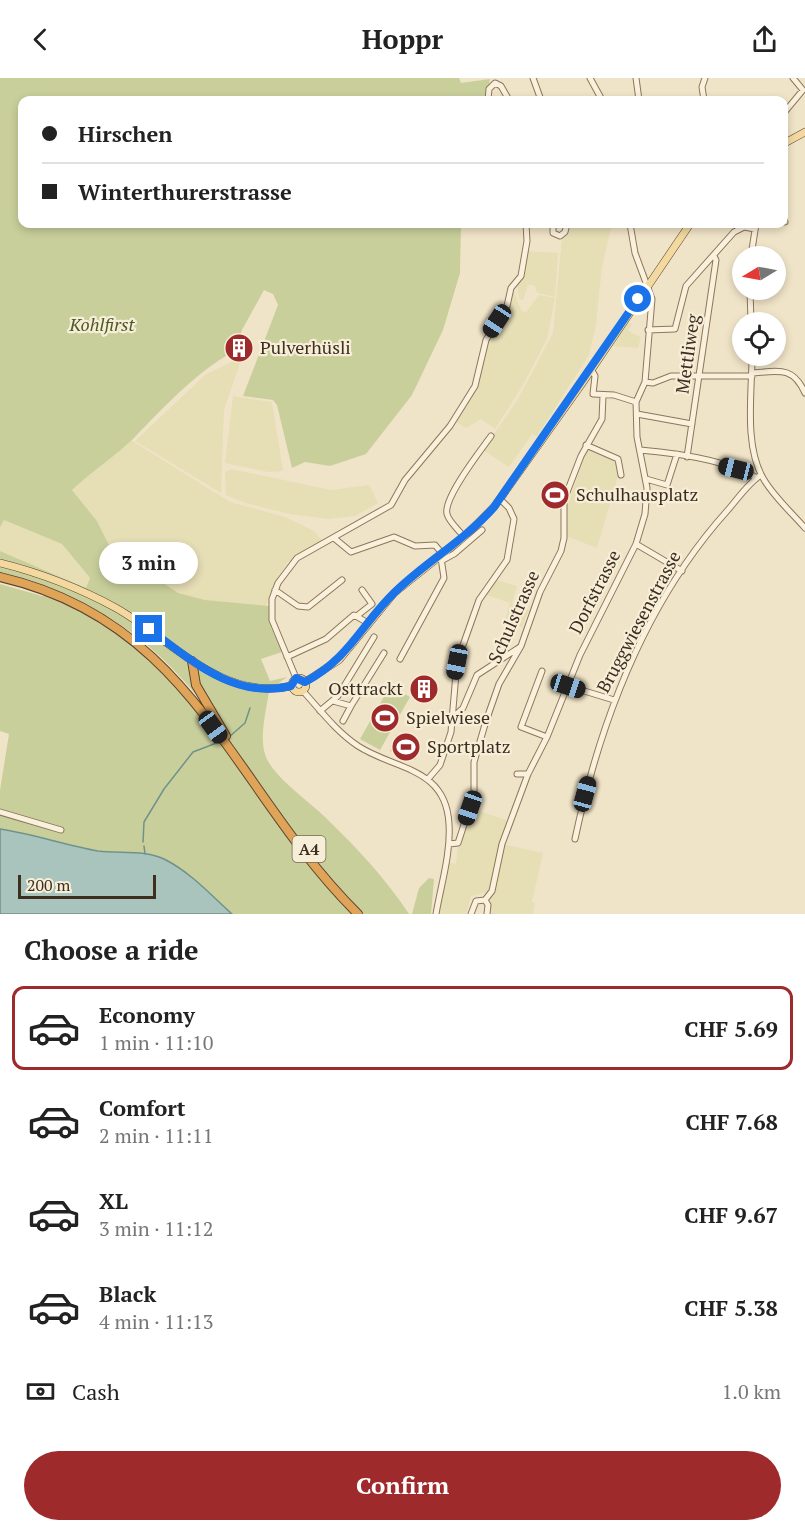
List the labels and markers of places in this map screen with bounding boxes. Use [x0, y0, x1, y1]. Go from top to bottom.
building icon: Pulverhüsli [223, 332, 255, 364]
place label: Pulverhüsli [260, 335, 351, 359]
sports icon: Schulhausplatz [539, 479, 571, 511]
place label: Schulhausplatz [576, 482, 698, 506]
building icon: Osttrackt [408, 673, 440, 705]
place label: Osttrackt [328, 676, 403, 700]
sports icon: Spielwiese [369, 702, 401, 734]
place label: Spielwiese [406, 705, 490, 729]
sports icon: Sportplatz [390, 731, 422, 763]
place label: Sportplatz [427, 734, 511, 758]

